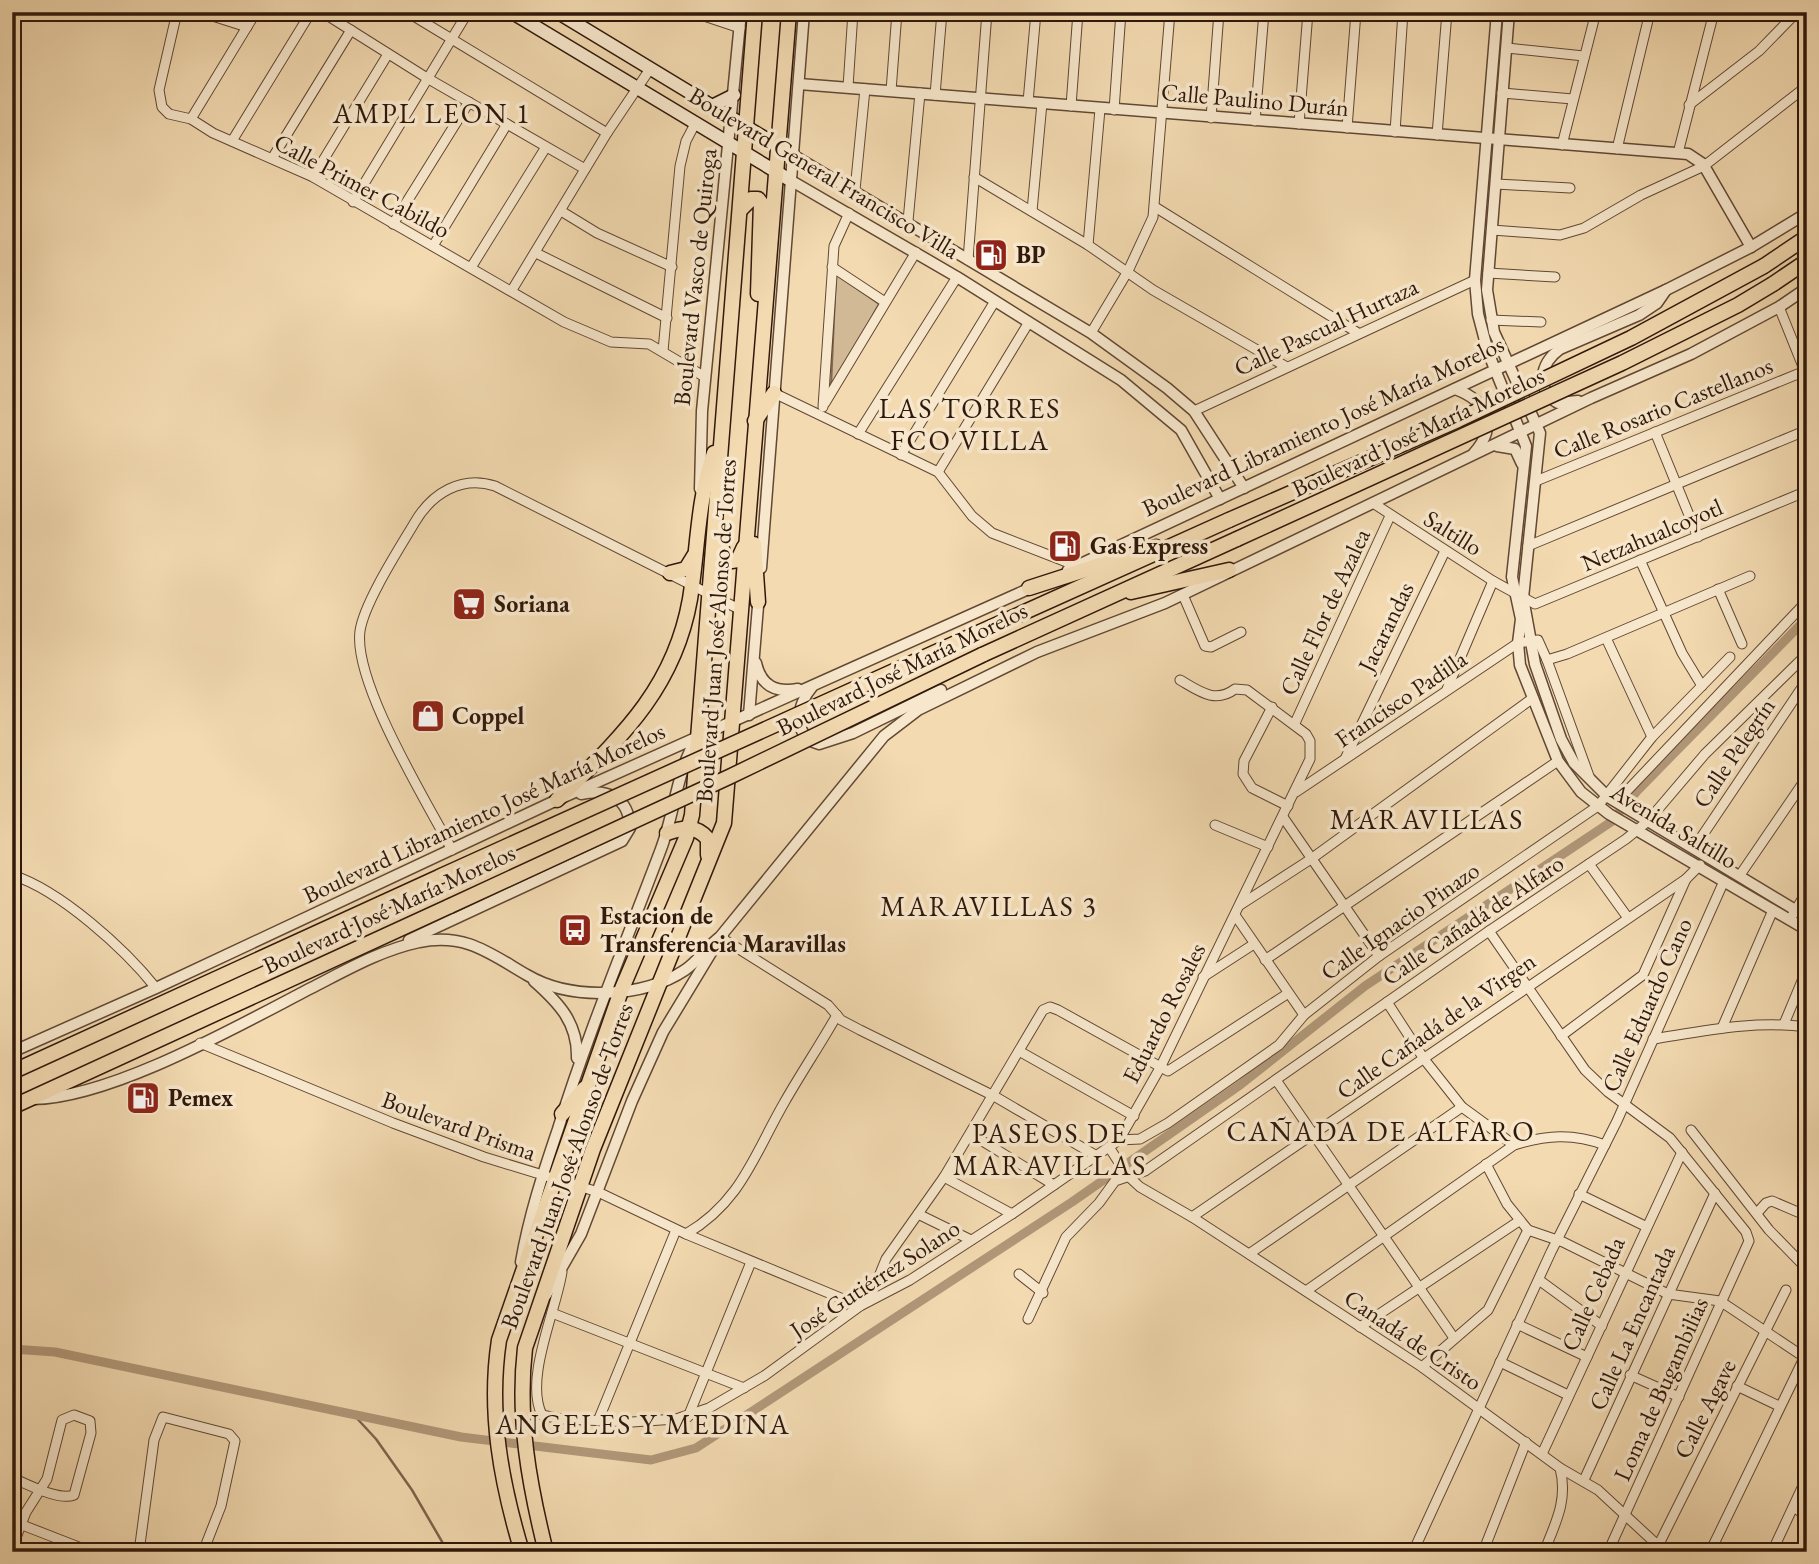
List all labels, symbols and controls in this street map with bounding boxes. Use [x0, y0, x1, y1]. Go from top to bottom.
street label: Calle Paulino Durán [1160, 76, 1351, 123]
street label: Boulevard General Francisco Villa [683, 79, 965, 266]
district label: AMPL LEON 1 [332, 95, 531, 131]
street label: Calle Primer Cabildo [269, 126, 456, 245]
street label: Boulevard Vasco de Quiroga [666, 146, 723, 407]
fuel station icon: BP [972, 236, 1010, 274]
place label: BP [1016, 239, 1046, 270]
street label: Calle Pascual Hurtaza [1229, 270, 1423, 383]
street label: Boulevard Libramiento José María Morelos [1137, 328, 1509, 523]
street label: Calle Rosario Castellanos [1549, 349, 1777, 466]
street label: Boulevard José María Morelos [1287, 359, 1549, 504]
district label: LAS TORRES FCO VILLA [879, 390, 1061, 458]
street label: Boulevard Juan José Alonso de Torres [688, 458, 743, 804]
street label: Netzahualcoyotl [1576, 491, 1727, 578]
street label: Saltillo [1418, 503, 1488, 563]
street label: Calle Flor de Azalea [1272, 523, 1377, 700]
fuel station icon: Gas Express [1046, 527, 1084, 565]
place label: Gas Express [1090, 530, 1208, 561]
street label: Jacarandas [1350, 577, 1421, 679]
supermarket icon: Soriana [450, 585, 488, 623]
place label: Soriana [494, 588, 570, 619]
street label: Boulevard José María Morelos [771, 594, 1032, 743]
street label: Francisco Padilla [1329, 643, 1473, 754]
street label: Calle Pelegrín [1686, 692, 1782, 814]
shop icon: Coppel [409, 697, 447, 735]
place label: Coppel [452, 700, 525, 731]
street label: Boulevard Libramiento José María Morelos [298, 715, 670, 910]
street label: Avenida Saltillo [1604, 775, 1743, 876]
district label: MARAVILLAS [1330, 801, 1524, 837]
street label: Boulevard José María Morelos [258, 836, 520, 981]
street label: Calle Cañadá de Alfaro [1376, 847, 1570, 992]
street label: Calle Ignacio Pinazo [1314, 854, 1485, 987]
district label: MARAVILLAS 3 [880, 888, 1098, 924]
place label: Estacion de Transferencia Maravillas [600, 900, 846, 959]
bus stop icon: Estacion de Transferencia Maravillas [556, 911, 594, 949]
street label: Calle Eduardo Cano [1594, 913, 1699, 1097]
street label: Eduardo Rosales [1115, 937, 1212, 1088]
street label: Calle Cañadá de la Virgen [1330, 945, 1542, 1106]
street label: Boulevard Juan José Alonso de Torres [493, 999, 640, 1333]
fuel station icon: Pemex [124, 1079, 162, 1117]
place label: Pemex [168, 1082, 233, 1113]
street label: Boulevard Prisma [378, 1083, 541, 1168]
district label: CAÑADA DE ALFARO [1226, 1113, 1536, 1149]
district label: PASEOS DE MARAVILLAS [953, 1115, 1147, 1183]
street label: José Gutiérrez Solano [782, 1212, 966, 1346]
street label: Calle Cebada [1554, 1231, 1632, 1356]
street label: Calle La Encantada [1581, 1240, 1682, 1415]
street label: Canadá de Cristo [1338, 1282, 1488, 1397]
street label: Loma de Bugambilias [1606, 1292, 1715, 1485]
street label: Calle Agave [1666, 1354, 1743, 1464]
district label: ANGELES Y MEDINA [494, 1406, 791, 1442]

